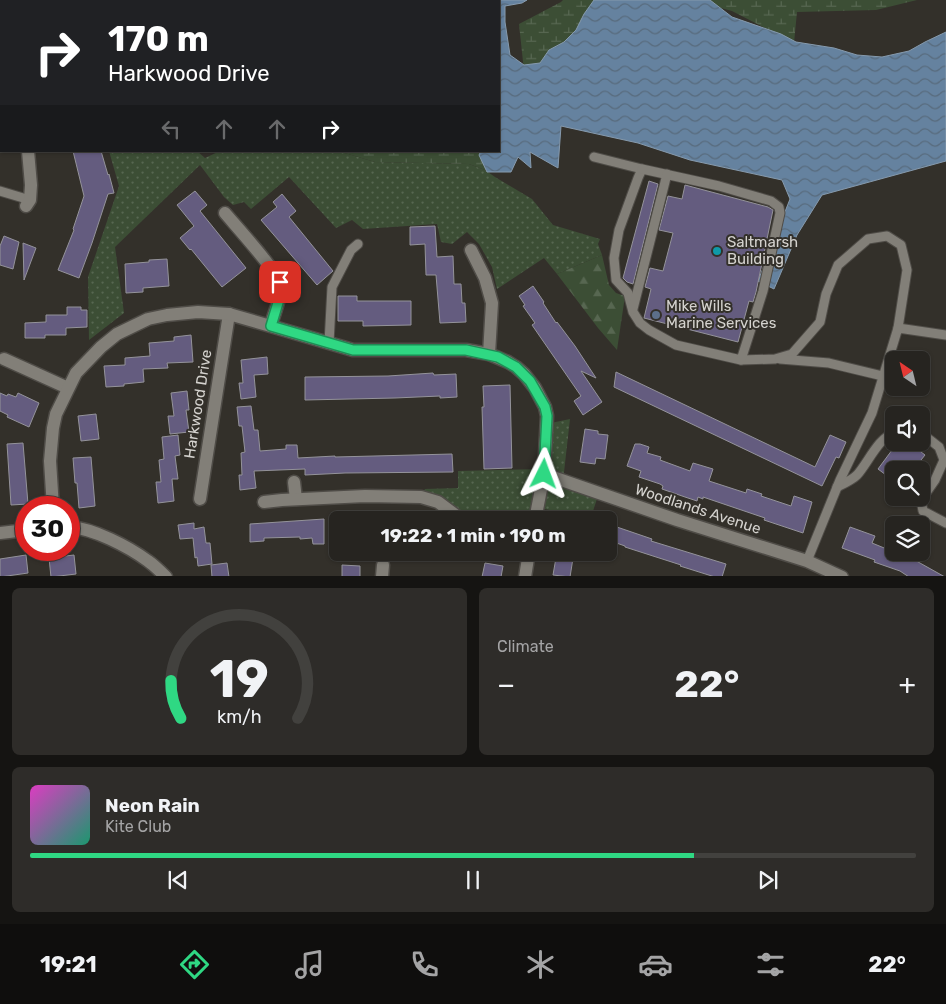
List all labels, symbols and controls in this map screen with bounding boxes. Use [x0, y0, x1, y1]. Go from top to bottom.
text: 170 m [108, 18, 209, 60]
icon: right [25, 20, 90, 85]
text: Harkwood Drive [108, 60, 270, 87]
icon: left [157, 115, 185, 143]
icon: ahead [210, 115, 238, 143]
icon: ahead [263, 115, 291, 143]
icon: right [316, 115, 344, 143]
place label: Saltmarsh Building [727, 233, 798, 268]
marker: Saltmarsh Building [711, 245, 723, 257]
pin [259, 261, 301, 303]
icon: arrive [266, 268, 294, 296]
place label: Mike Wills Marine Services [666, 297, 777, 332]
marker: Mike Wills Marine Services [650, 309, 662, 321]
street label: Harkwood Drive [180, 348, 216, 460]
north arrow [885, 351, 930, 396]
map controls [885, 351, 930, 561]
button: sound [885, 406, 930, 451]
position arrow [517, 447, 569, 499]
button: search [885, 461, 930, 506]
street label: Woodlands Avenue [633, 480, 763, 538]
speed limit sign: 30 [15, 496, 80, 561]
button: layers [885, 516, 930, 561]
text: 19:22 · 1 min · 190 m [380, 524, 566, 547]
text: Climate [497, 637, 554, 656]
text: 19 [210, 648, 269, 710]
text: 22° [674, 661, 739, 707]
text: − [497, 668, 515, 701]
text: + [899, 668, 916, 701]
text: km/h [217, 706, 262, 727]
text: Neon Rain [105, 794, 200, 817]
text: Kite Club [105, 817, 171, 836]
icon: previous [164, 866, 192, 894]
icon: pause [459, 866, 487, 894]
icon: next [754, 866, 782, 894]
icon: directions [177, 947, 212, 982]
icon: music [292, 947, 327, 982]
icon: phone [407, 947, 442, 982]
icon: climate [523, 947, 558, 982]
icon: car [638, 947, 673, 982]
icon: filters [753, 947, 788, 982]
text: 19:21 [40, 951, 97, 978]
text: 22° [868, 951, 906, 978]

